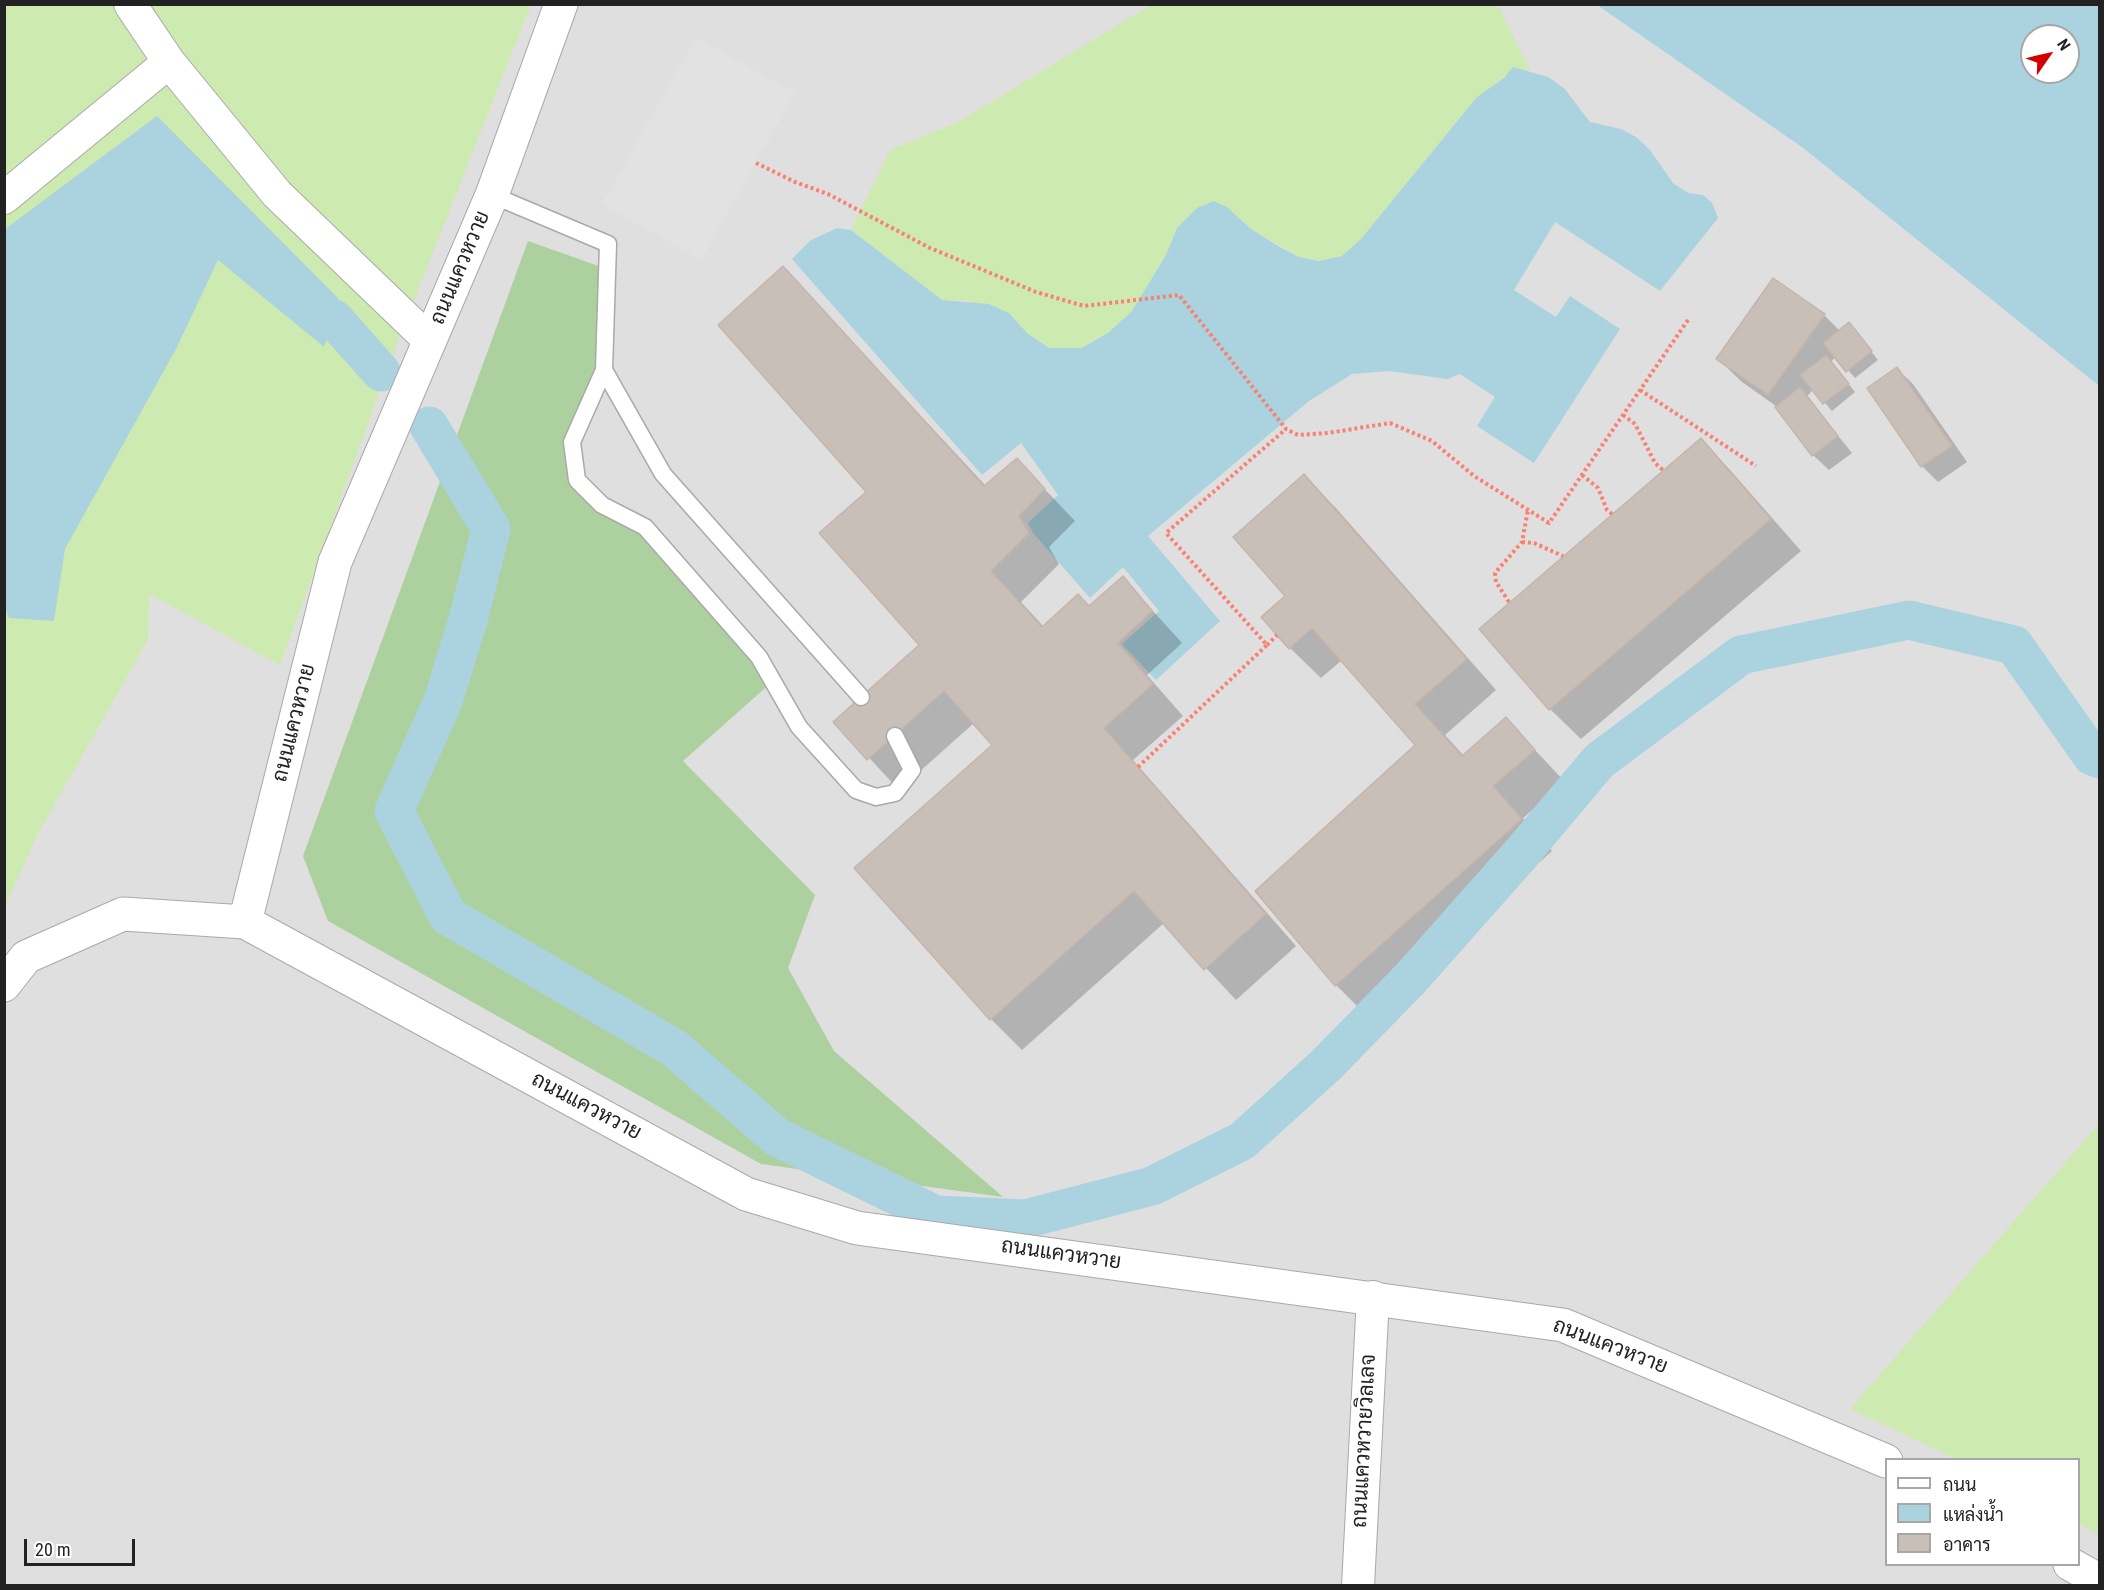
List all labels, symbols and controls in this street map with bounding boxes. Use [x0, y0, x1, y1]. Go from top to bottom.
north arrow [2020, 24, 2080, 84]
text: N [2053, 35, 2074, 54]
street label: ถนนแควหวาย [426, 207, 496, 329]
street label: ถนนแควหวาย [268, 661, 322, 785]
street label: ถนนแควหวาย [527, 1068, 645, 1146]
street label: ถนนแควหวาย [999, 1234, 1123, 1276]
street label: ถนนแควหวาย [1549, 1314, 1671, 1380]
street label: ถนนแควหวายวิลเลจ [1348, 1353, 1382, 1529]
legend [1885, 1458, 2080, 1566]
text: ถนน [1943, 1474, 1976, 1495]
text: แหล่งน้ำ [1943, 1504, 2004, 1525]
scale bar [27, 1527, 138, 1565]
text: อาคาร [1943, 1534, 1991, 1555]
text: 20 m [35, 1539, 70, 1560]

